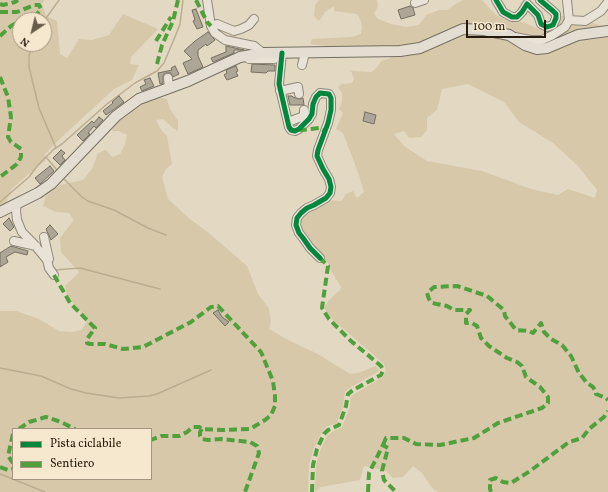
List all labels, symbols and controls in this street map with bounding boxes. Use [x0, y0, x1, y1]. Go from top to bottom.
north arrow [12, 12, 52, 52]
scale bar [468, 12, 548, 38]
text: 100 m [473, 19, 505, 35]
text: N [18, 33, 33, 50]
legend [12, 428, 152, 480]
text: Pista ciclabile [50, 436, 121, 452]
text: Sentiero [50, 456, 94, 472]

